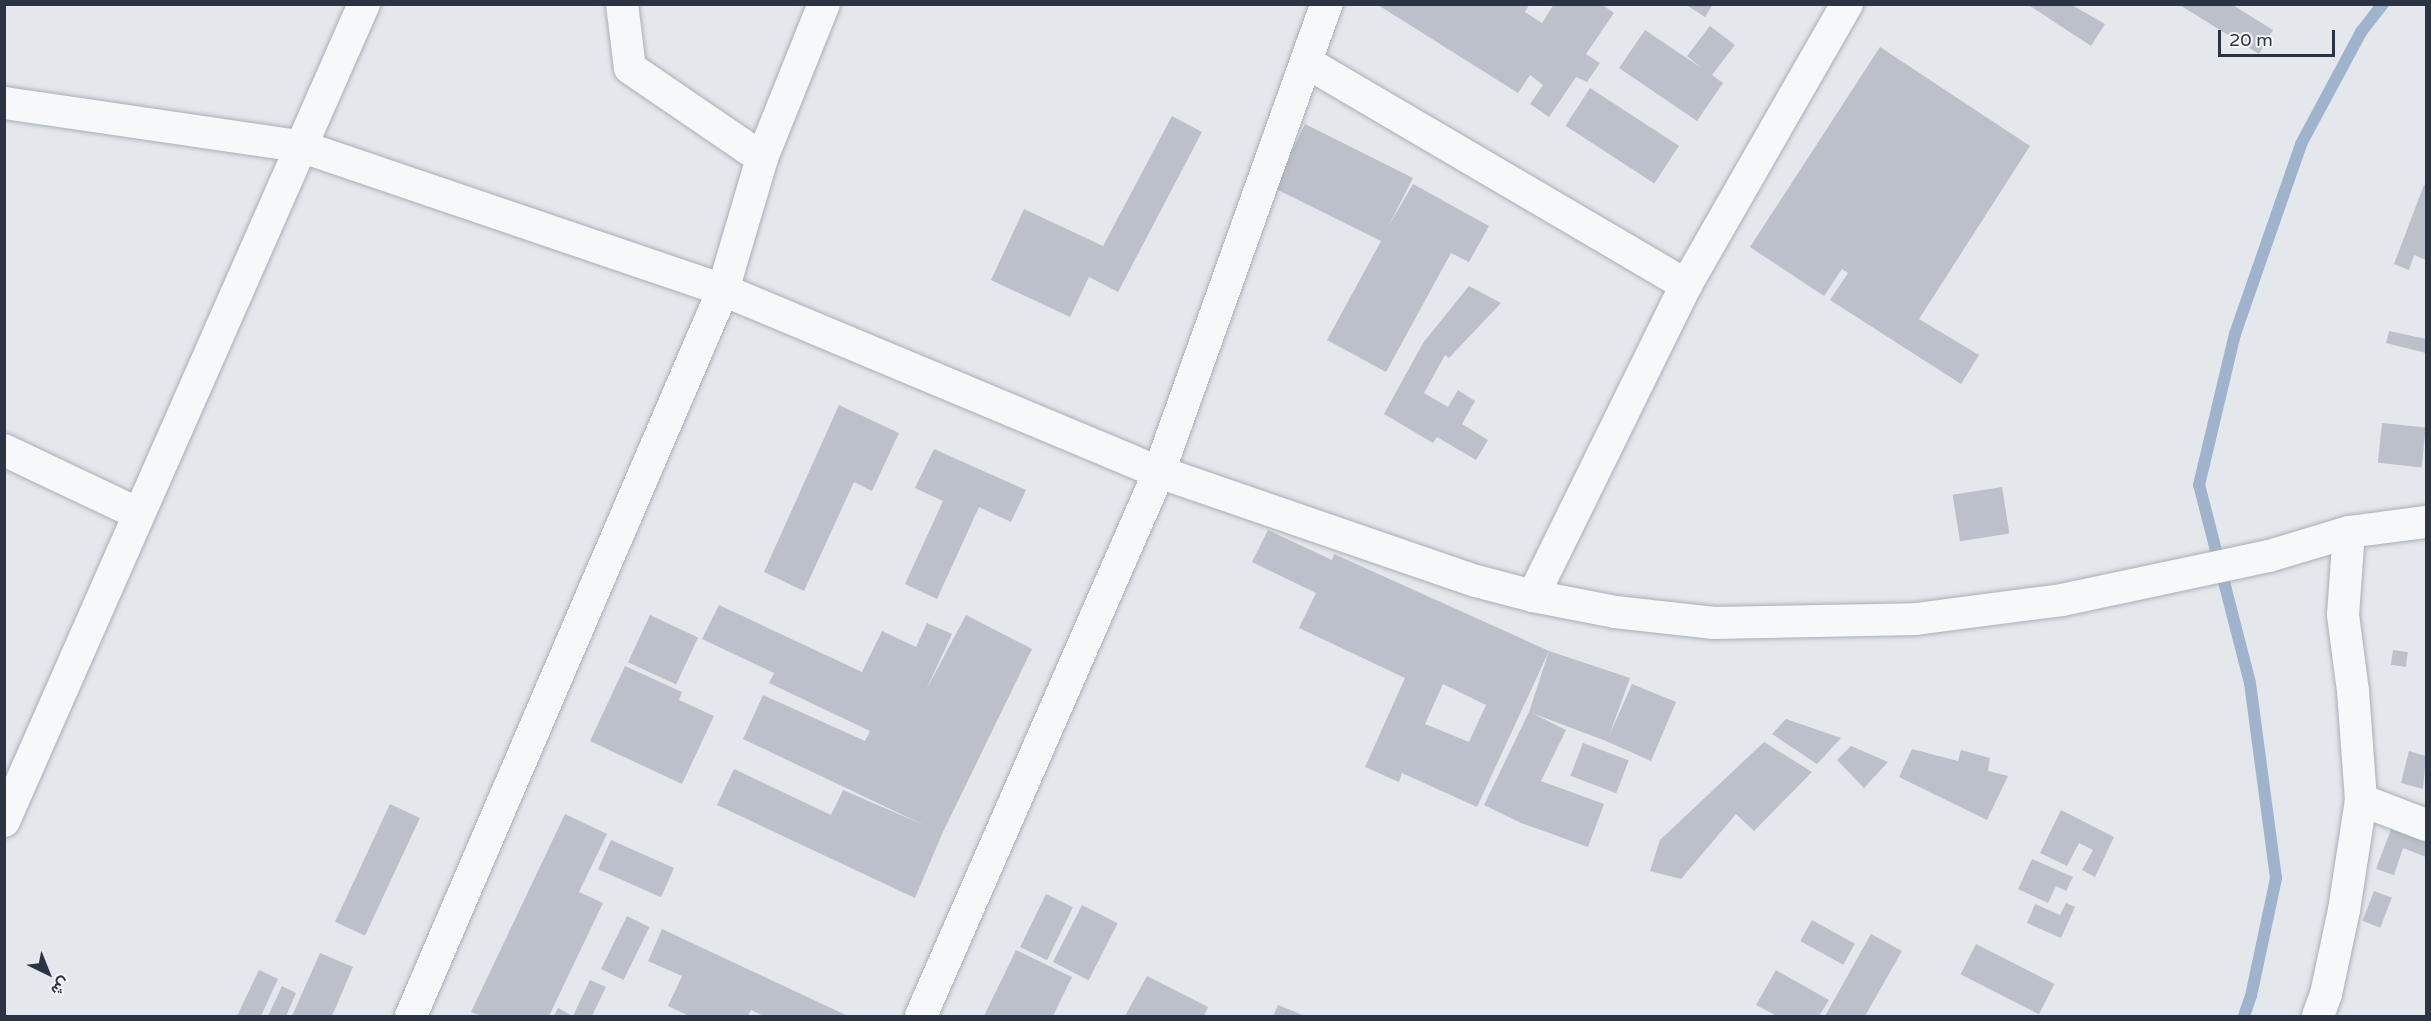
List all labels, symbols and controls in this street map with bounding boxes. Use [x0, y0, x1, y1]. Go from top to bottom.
scale bar [2221, 18, 2338, 56]
text: 20 m [2229, 29, 2273, 51]
north arrow [18, 943, 78, 1003]
text: ش [46, 972, 74, 1000]

